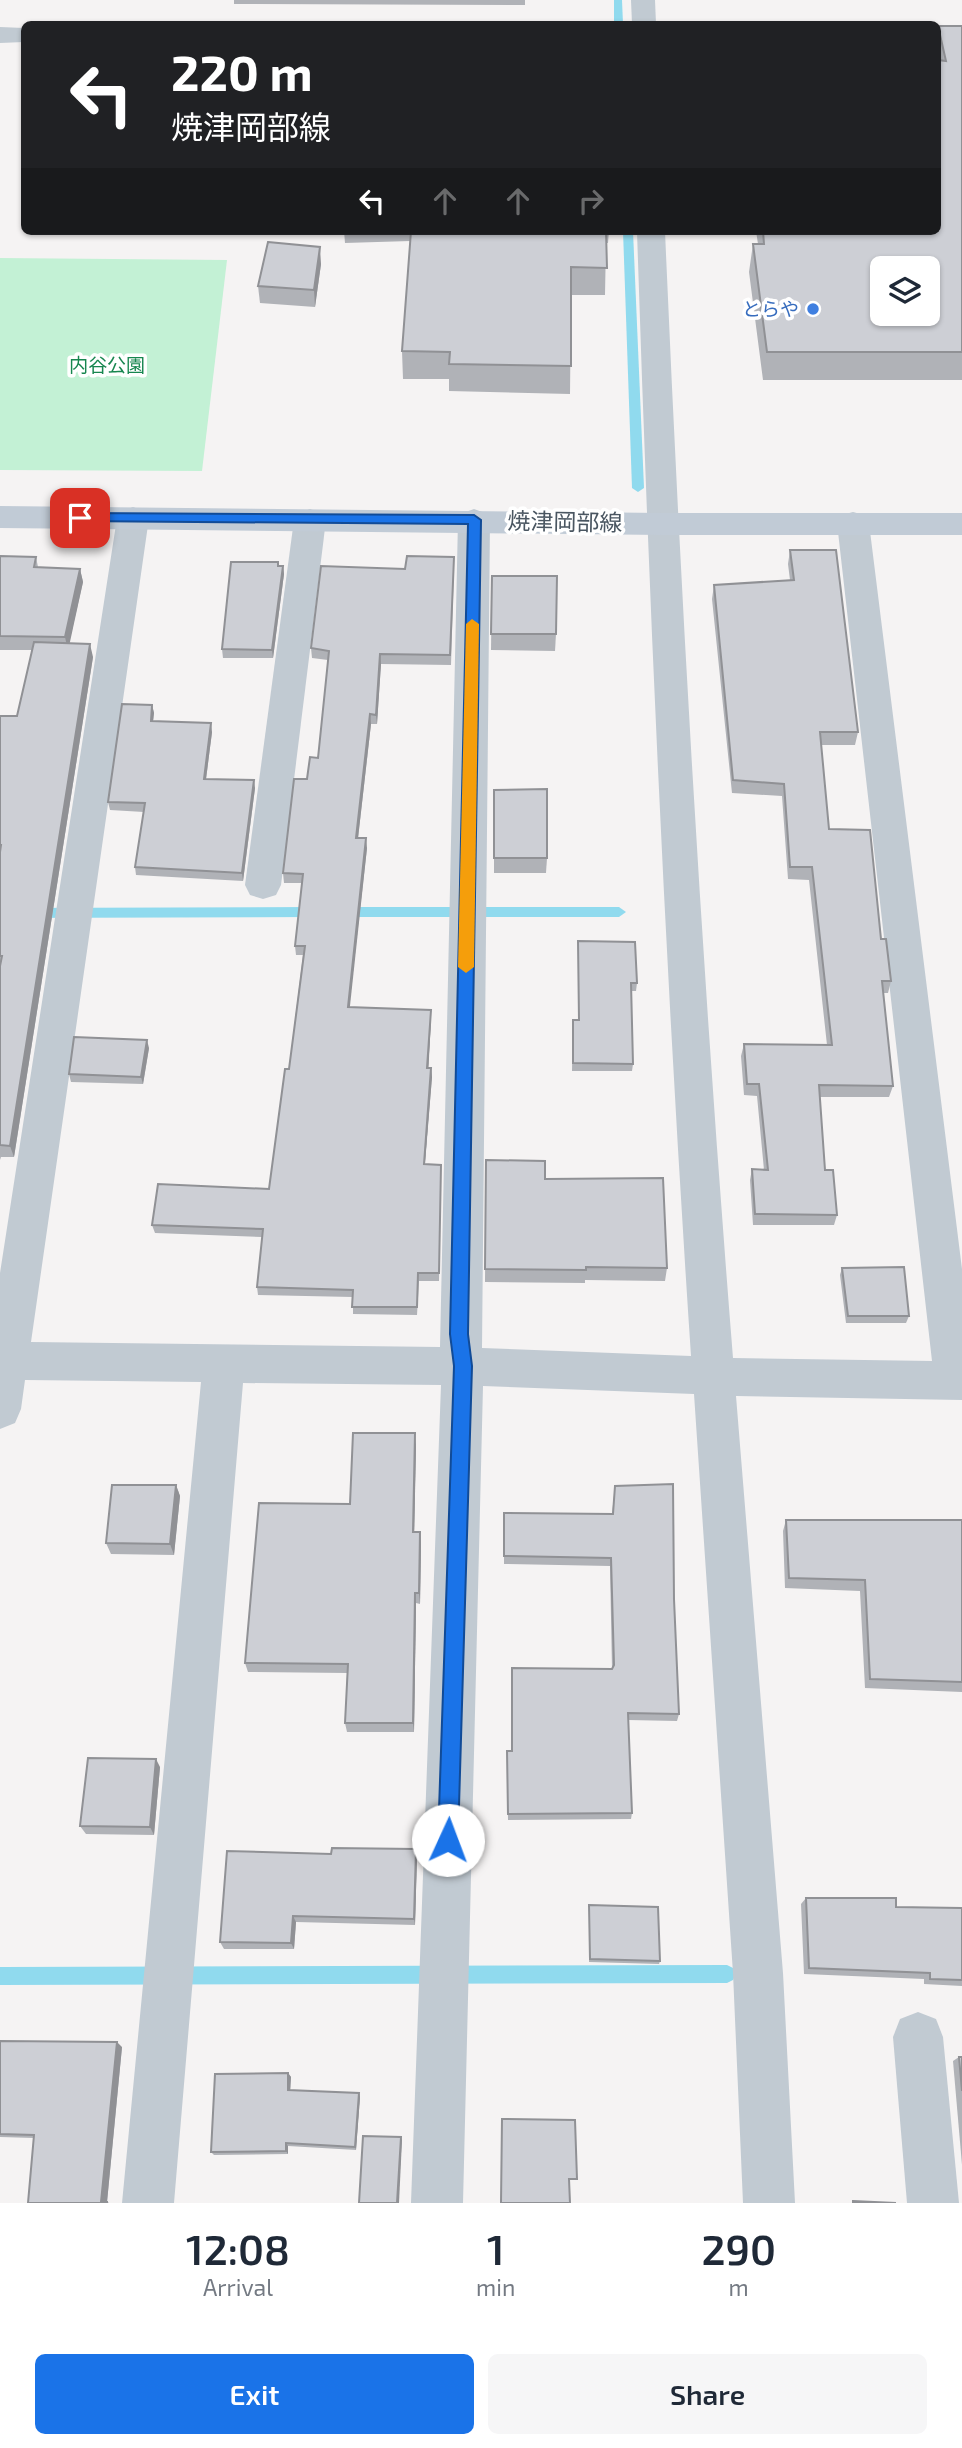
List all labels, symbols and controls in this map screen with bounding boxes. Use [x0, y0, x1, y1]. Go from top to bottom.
text: 220 m [171, 42, 313, 101]
icon: left [56, 49, 147, 140]
text: 焼津岡部線 [171, 107, 331, 145]
icon: left [353, 182, 391, 220]
icon: ahead [426, 182, 464, 220]
icon: ahead [499, 182, 537, 220]
icon: right [572, 182, 610, 220]
map controls [870, 256, 940, 326]
button: layers [870, 256, 940, 326]
place label: とらや [742, 297, 799, 320]
marker: とらや [805, 301, 821, 317]
park label: 内谷公園 [69, 353, 145, 376]
pin [50, 488, 110, 548]
icon: arrive [61, 499, 99, 537]
street label: 焼津岡部線 [507, 506, 623, 536]
position arrow [411, 1803, 485, 1877]
text: 12:08 [186, 2223, 290, 2273]
text: 1 [487, 2223, 504, 2273]
text: 290 [701, 2223, 776, 2273]
text: Arrival [203, 2273, 273, 2301]
text: min [476, 2273, 515, 2301]
text: m [729, 2273, 749, 2301]
button: Exit [35, 2354, 474, 2434]
button: Share [488, 2354, 927, 2434]

